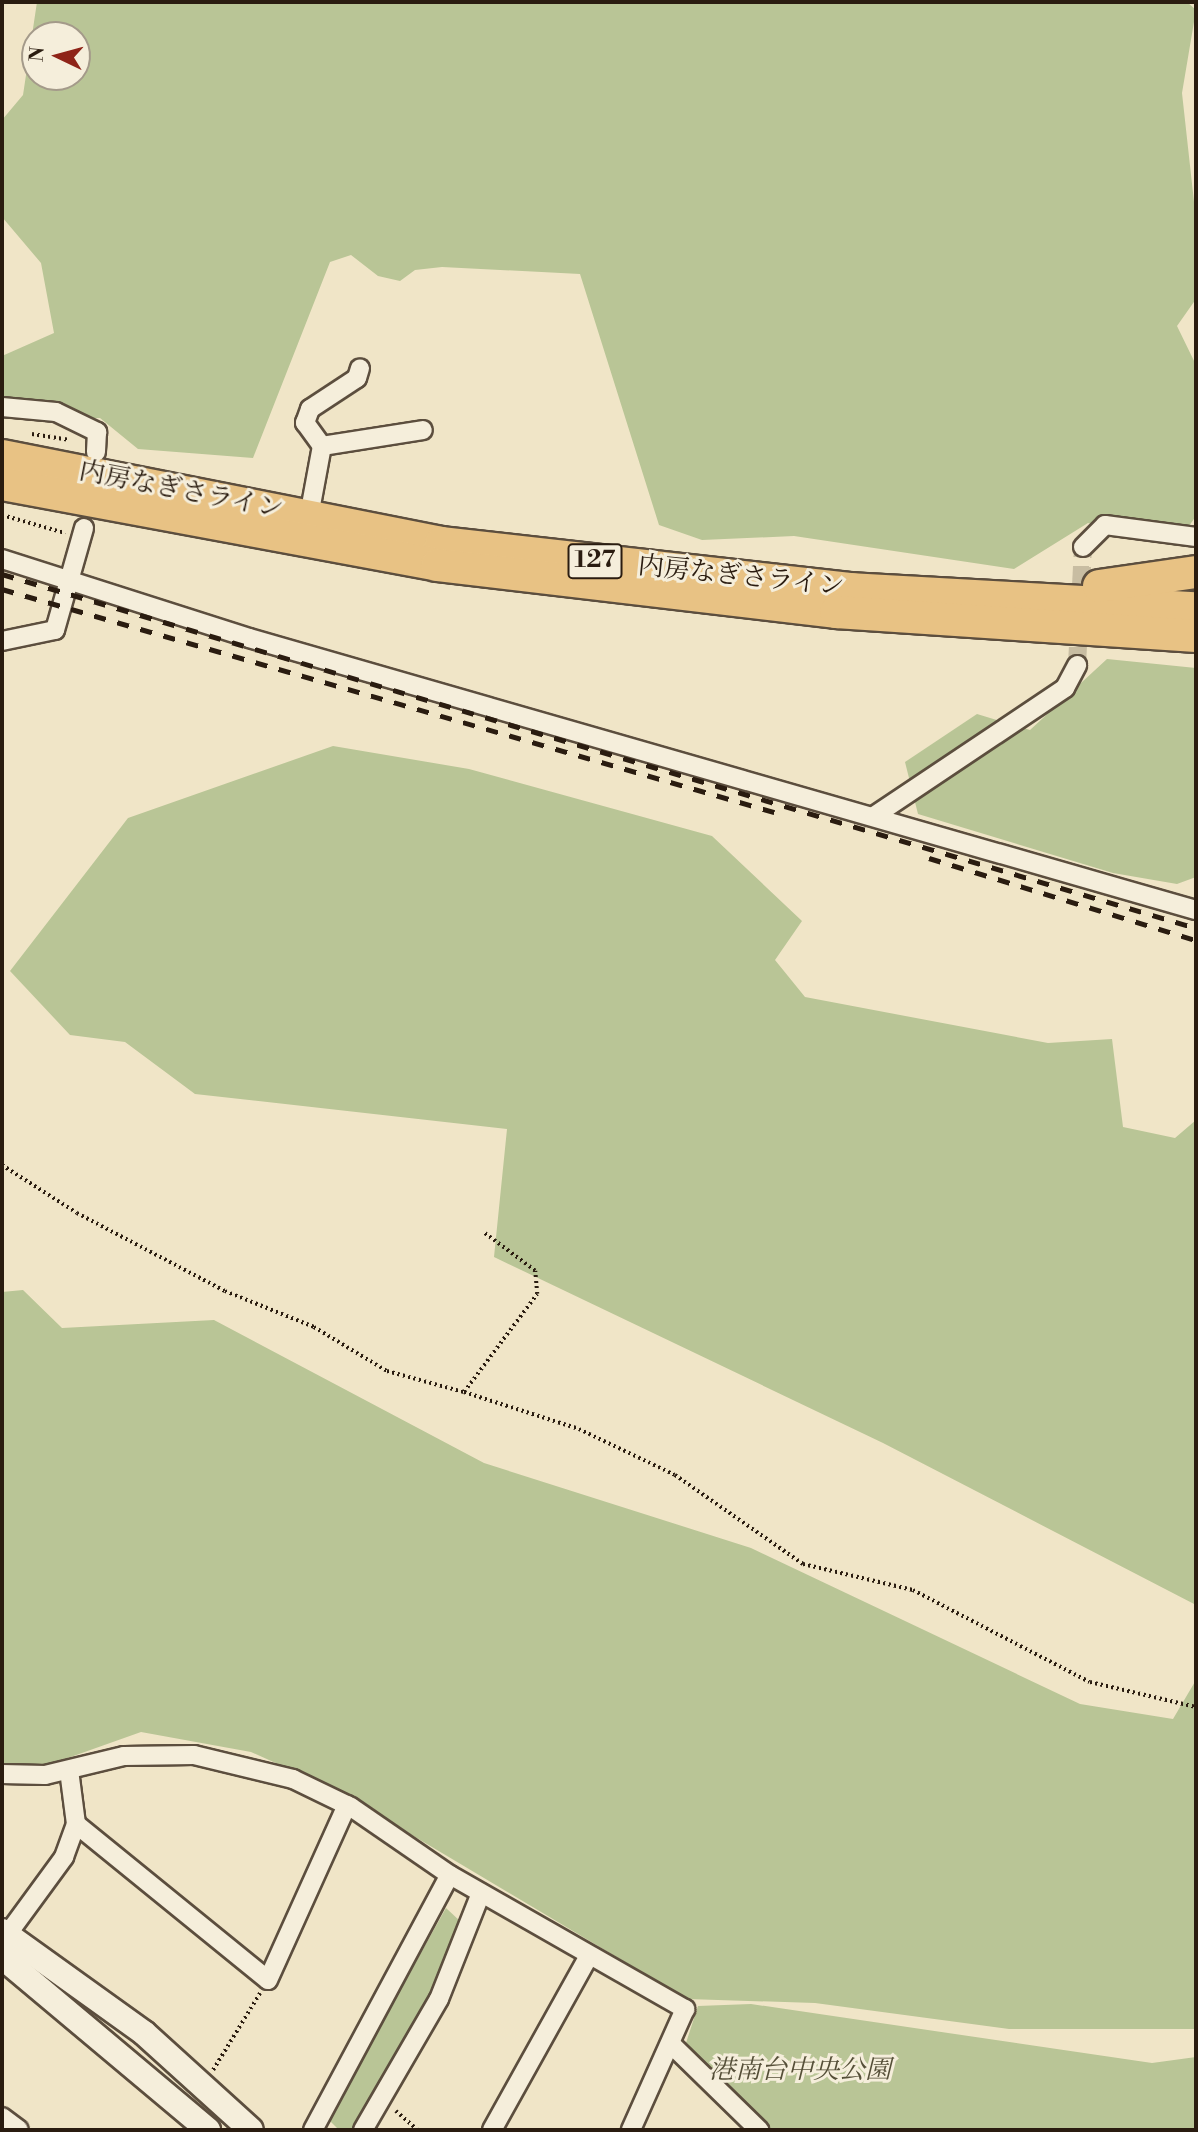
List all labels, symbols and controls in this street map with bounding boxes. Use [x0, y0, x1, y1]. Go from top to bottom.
north arrow [21, 21, 91, 91]
text: N [24, 46, 50, 63]
street label: 内房なぎさライン [76, 456, 286, 526]
road number: 127 [567, 540, 623, 582]
street label: 内房なぎさライン [636, 551, 846, 603]
park label: 港南台中央公園 [709, 2055, 891, 2087]

